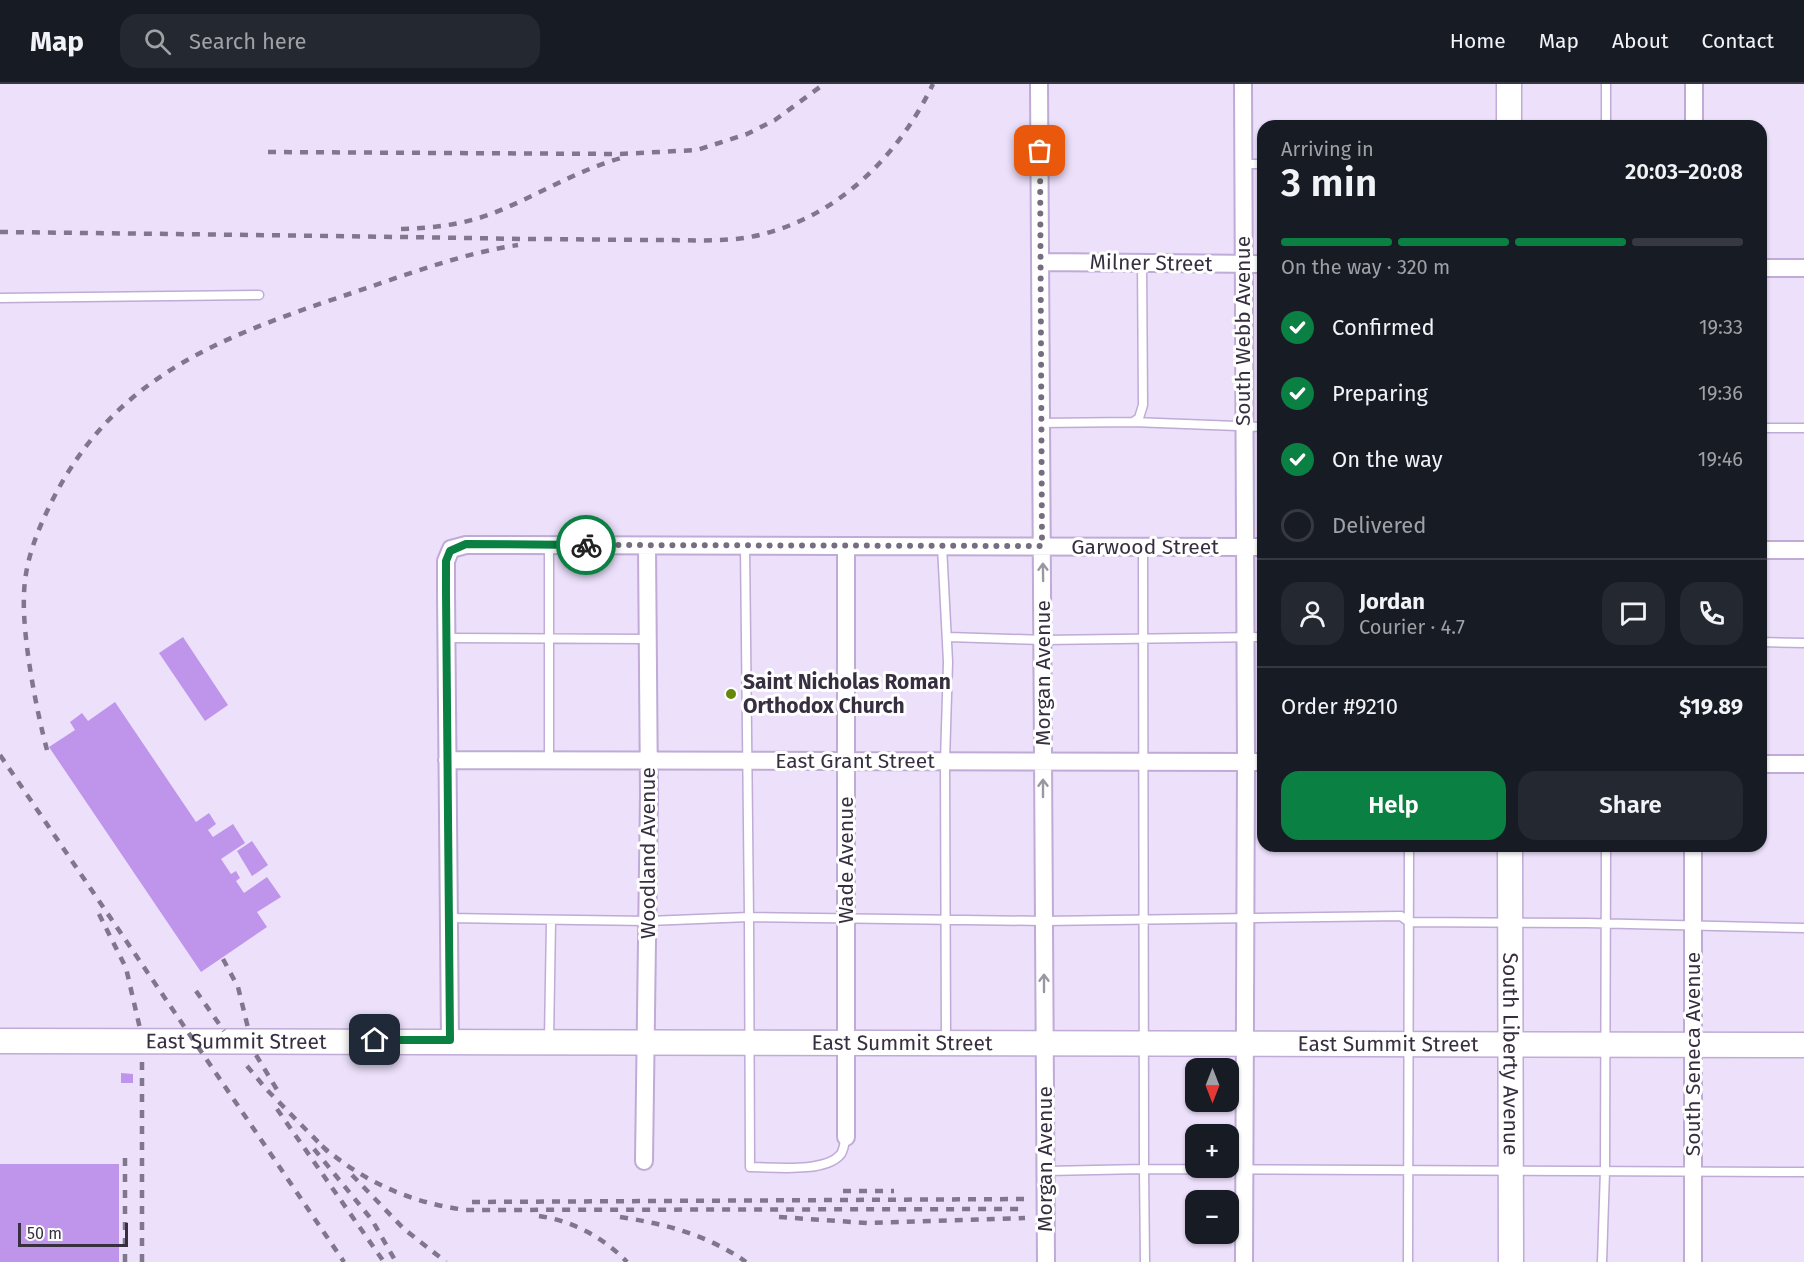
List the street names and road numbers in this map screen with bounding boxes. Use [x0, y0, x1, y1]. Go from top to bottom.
street label: South Webb Avenue [1230, 236, 1256, 426]
street label: Milner Street [1089, 249, 1213, 277]
street label: Garwood Street [1071, 534, 1219, 560]
street label: Morgan Avenue [1030, 600, 1056, 746]
street label: East Grant Street [775, 748, 935, 774]
street label: Woodland Avenue [635, 767, 661, 939]
street label: Wade Avenue [833, 796, 859, 924]
street label: South Liberty Avenue [1497, 952, 1524, 1156]
street label: South Seneca Avenue [1680, 952, 1706, 1156]
street label: East Summit Street [145, 1028, 327, 1055]
street label: East Summit Street [811, 1030, 993, 1056]
street label: East Summit Street [1297, 1031, 1479, 1057]
street label: Morgan Avenue [1032, 1086, 1058, 1232]

